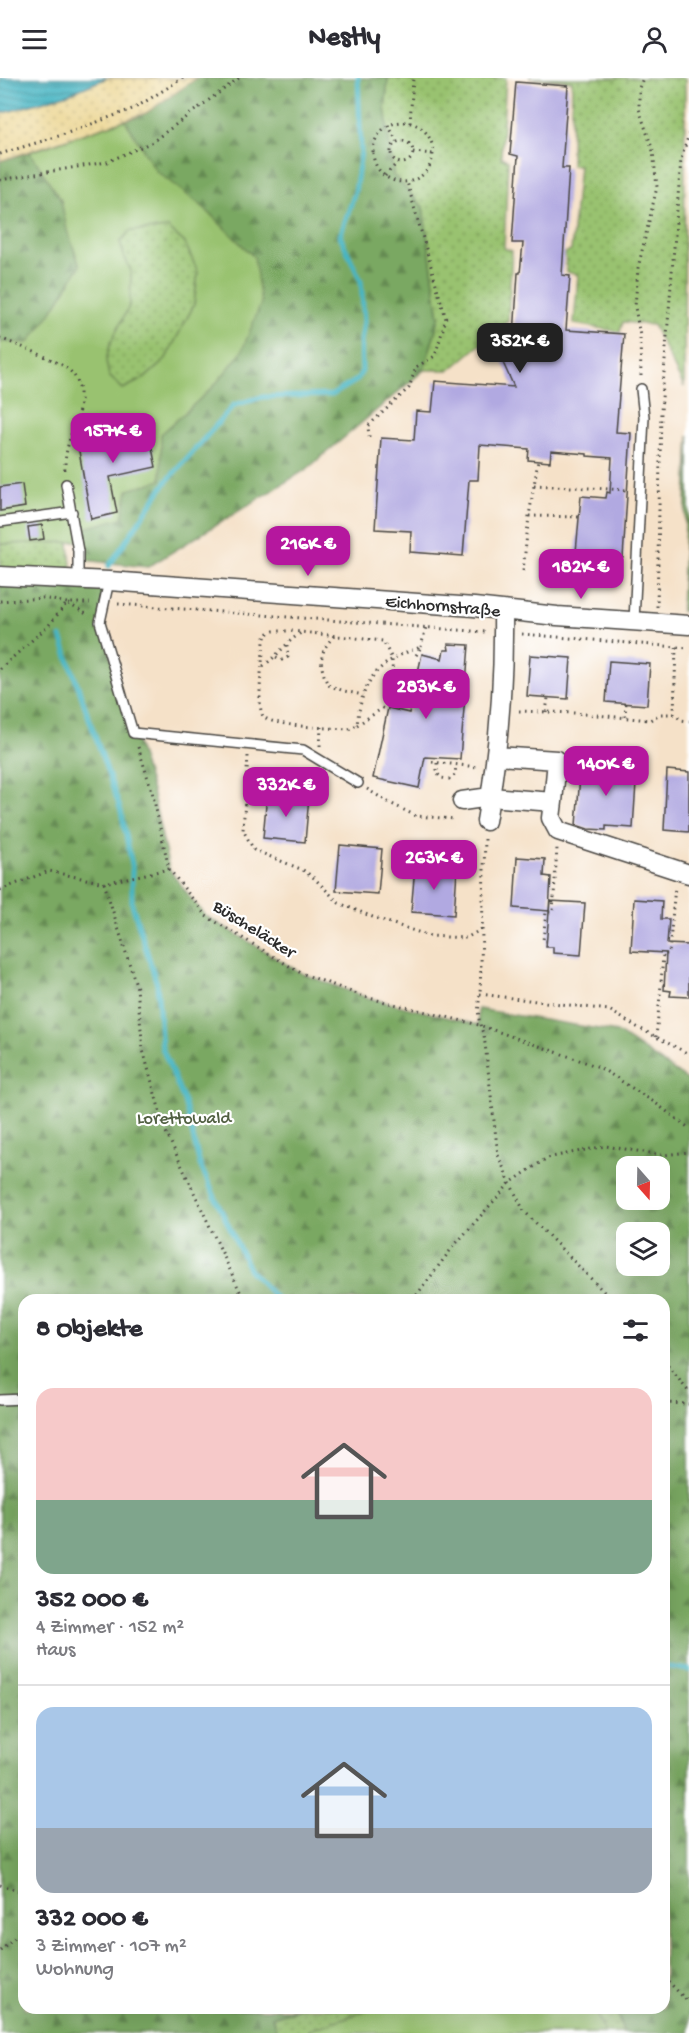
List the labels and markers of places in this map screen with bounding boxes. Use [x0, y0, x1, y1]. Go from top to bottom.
pin: 352K € [471, 323, 569, 374]
pin: 157K € [64, 413, 162, 464]
pin: 216K € [259, 526, 357, 577]
pin: 182K € [532, 549, 630, 600]
pin: 283K € [377, 669, 475, 720]
pin: 140K € [557, 746, 655, 797]
pin: 332K € [237, 767, 335, 818]
pin: 263K € [385, 840, 483, 891]

